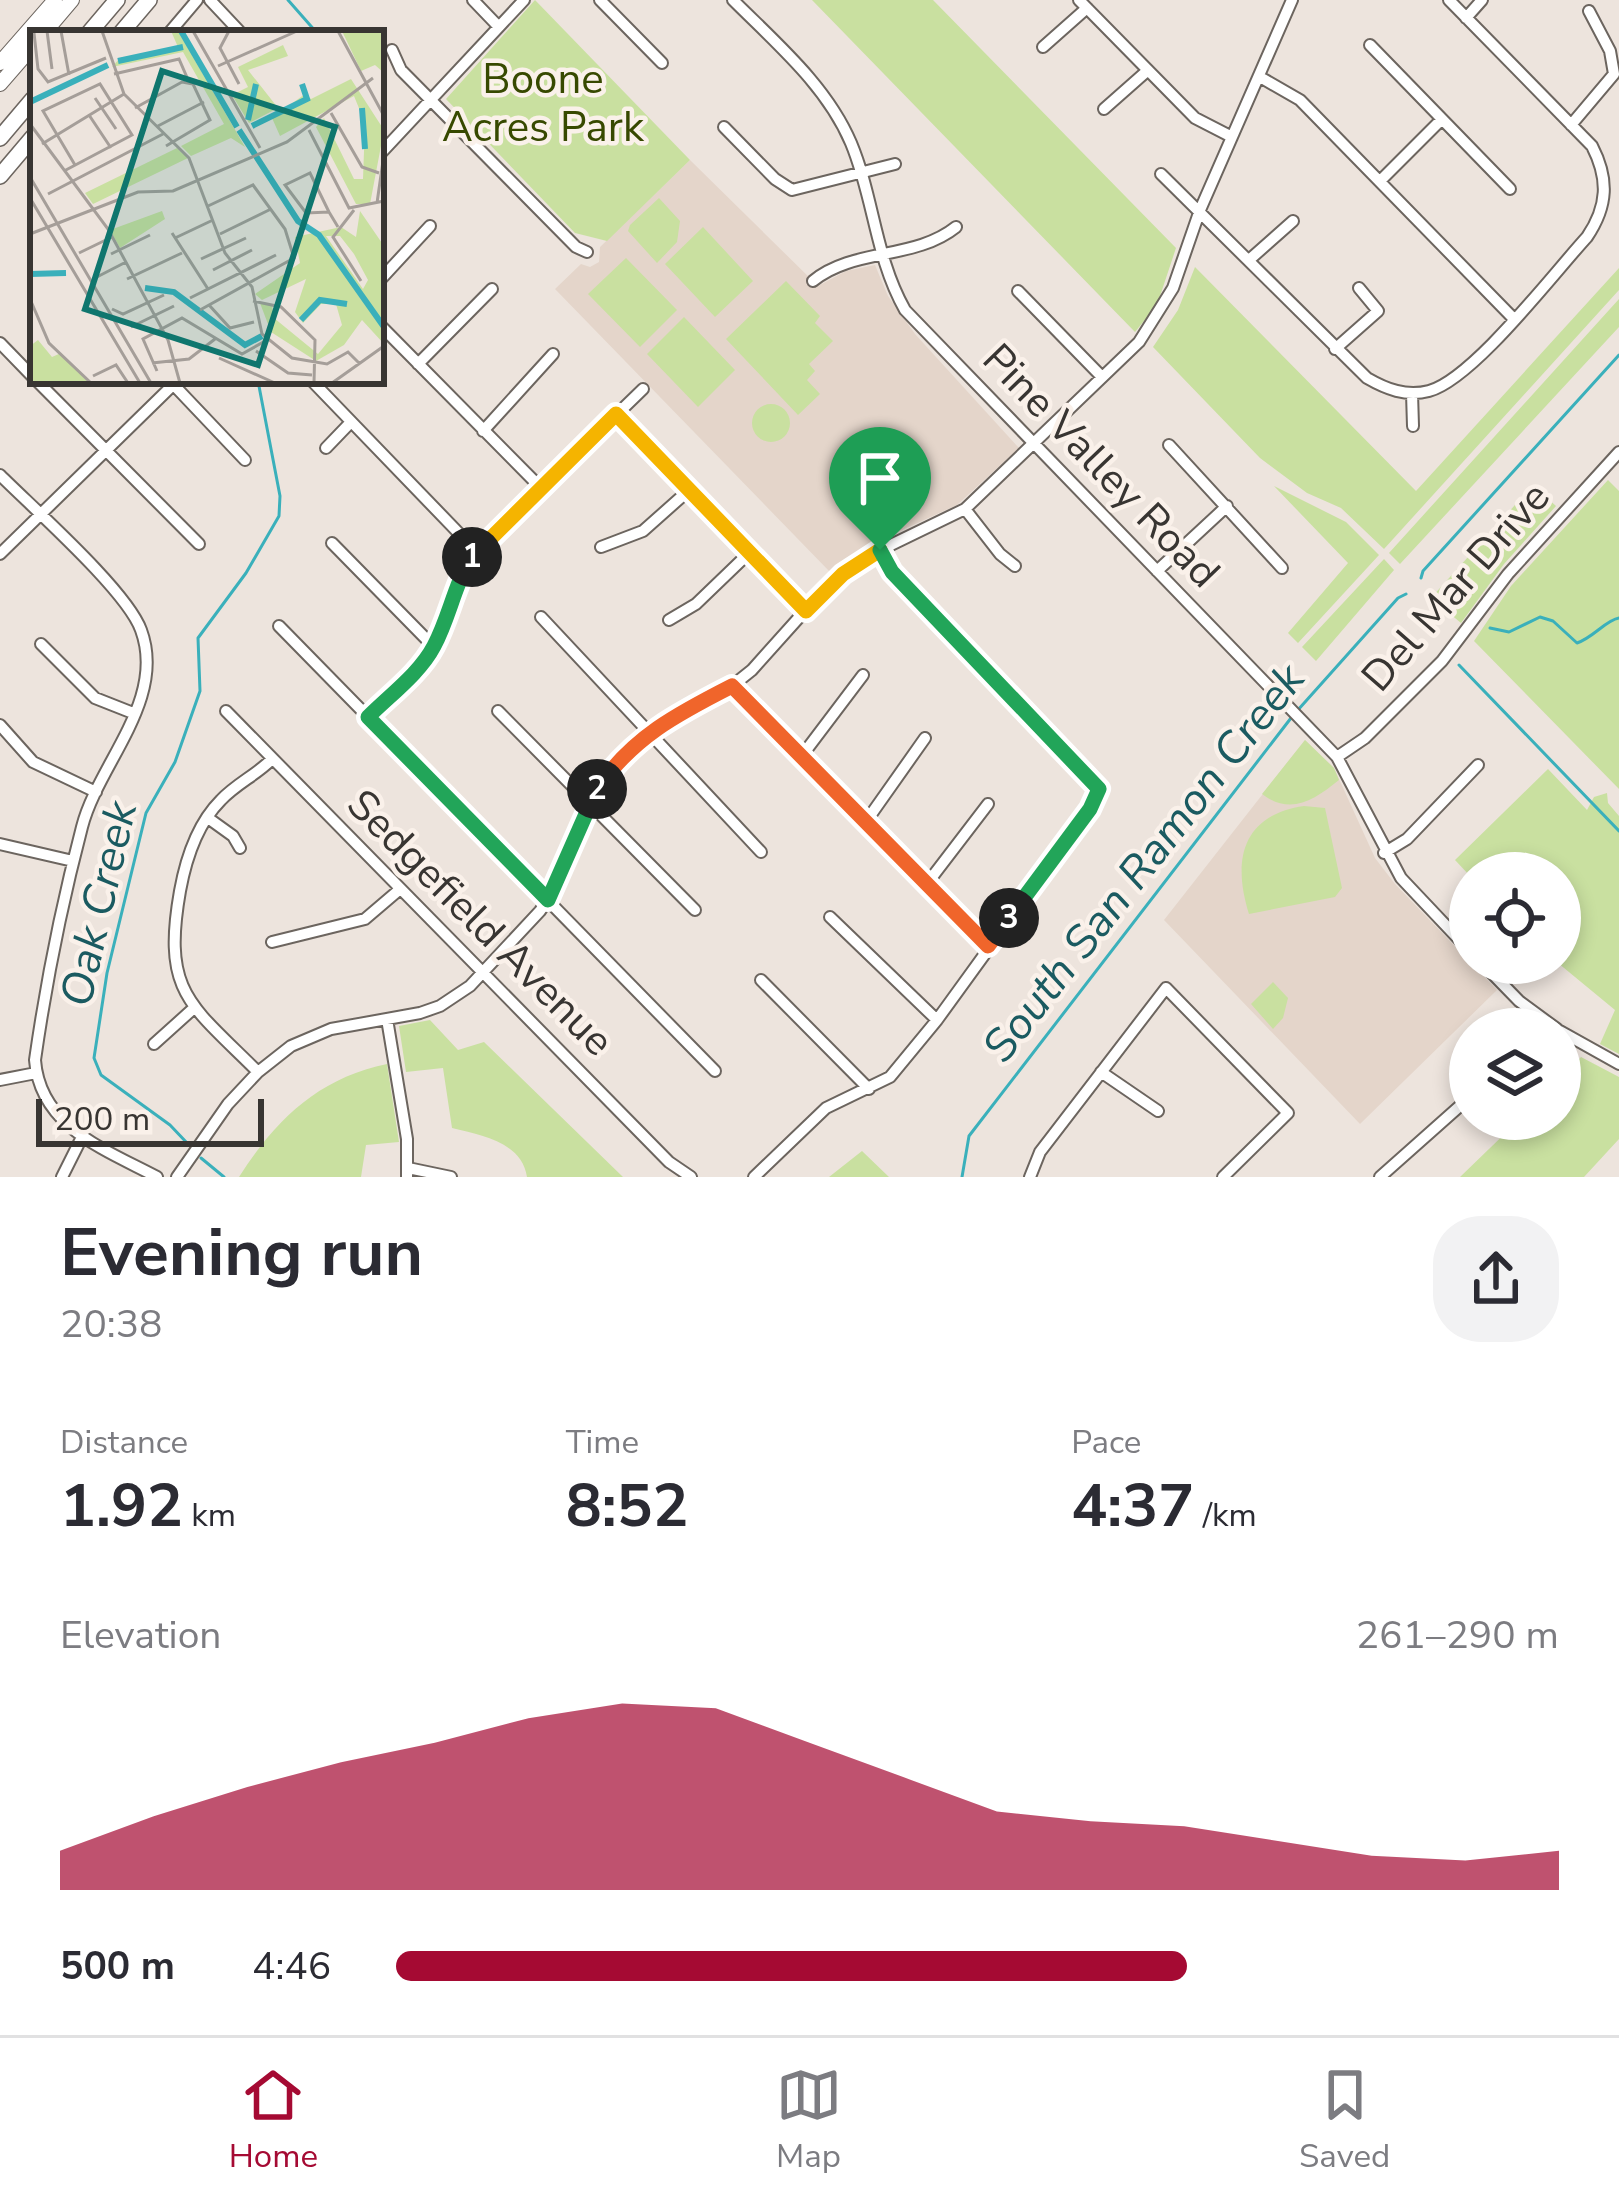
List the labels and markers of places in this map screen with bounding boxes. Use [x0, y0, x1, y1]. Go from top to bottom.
pin [829, 427, 931, 550]
pin: 1 [442, 527, 502, 587]
pin: 2 [567, 759, 627, 819]
pin: 3 [979, 888, 1039, 948]

